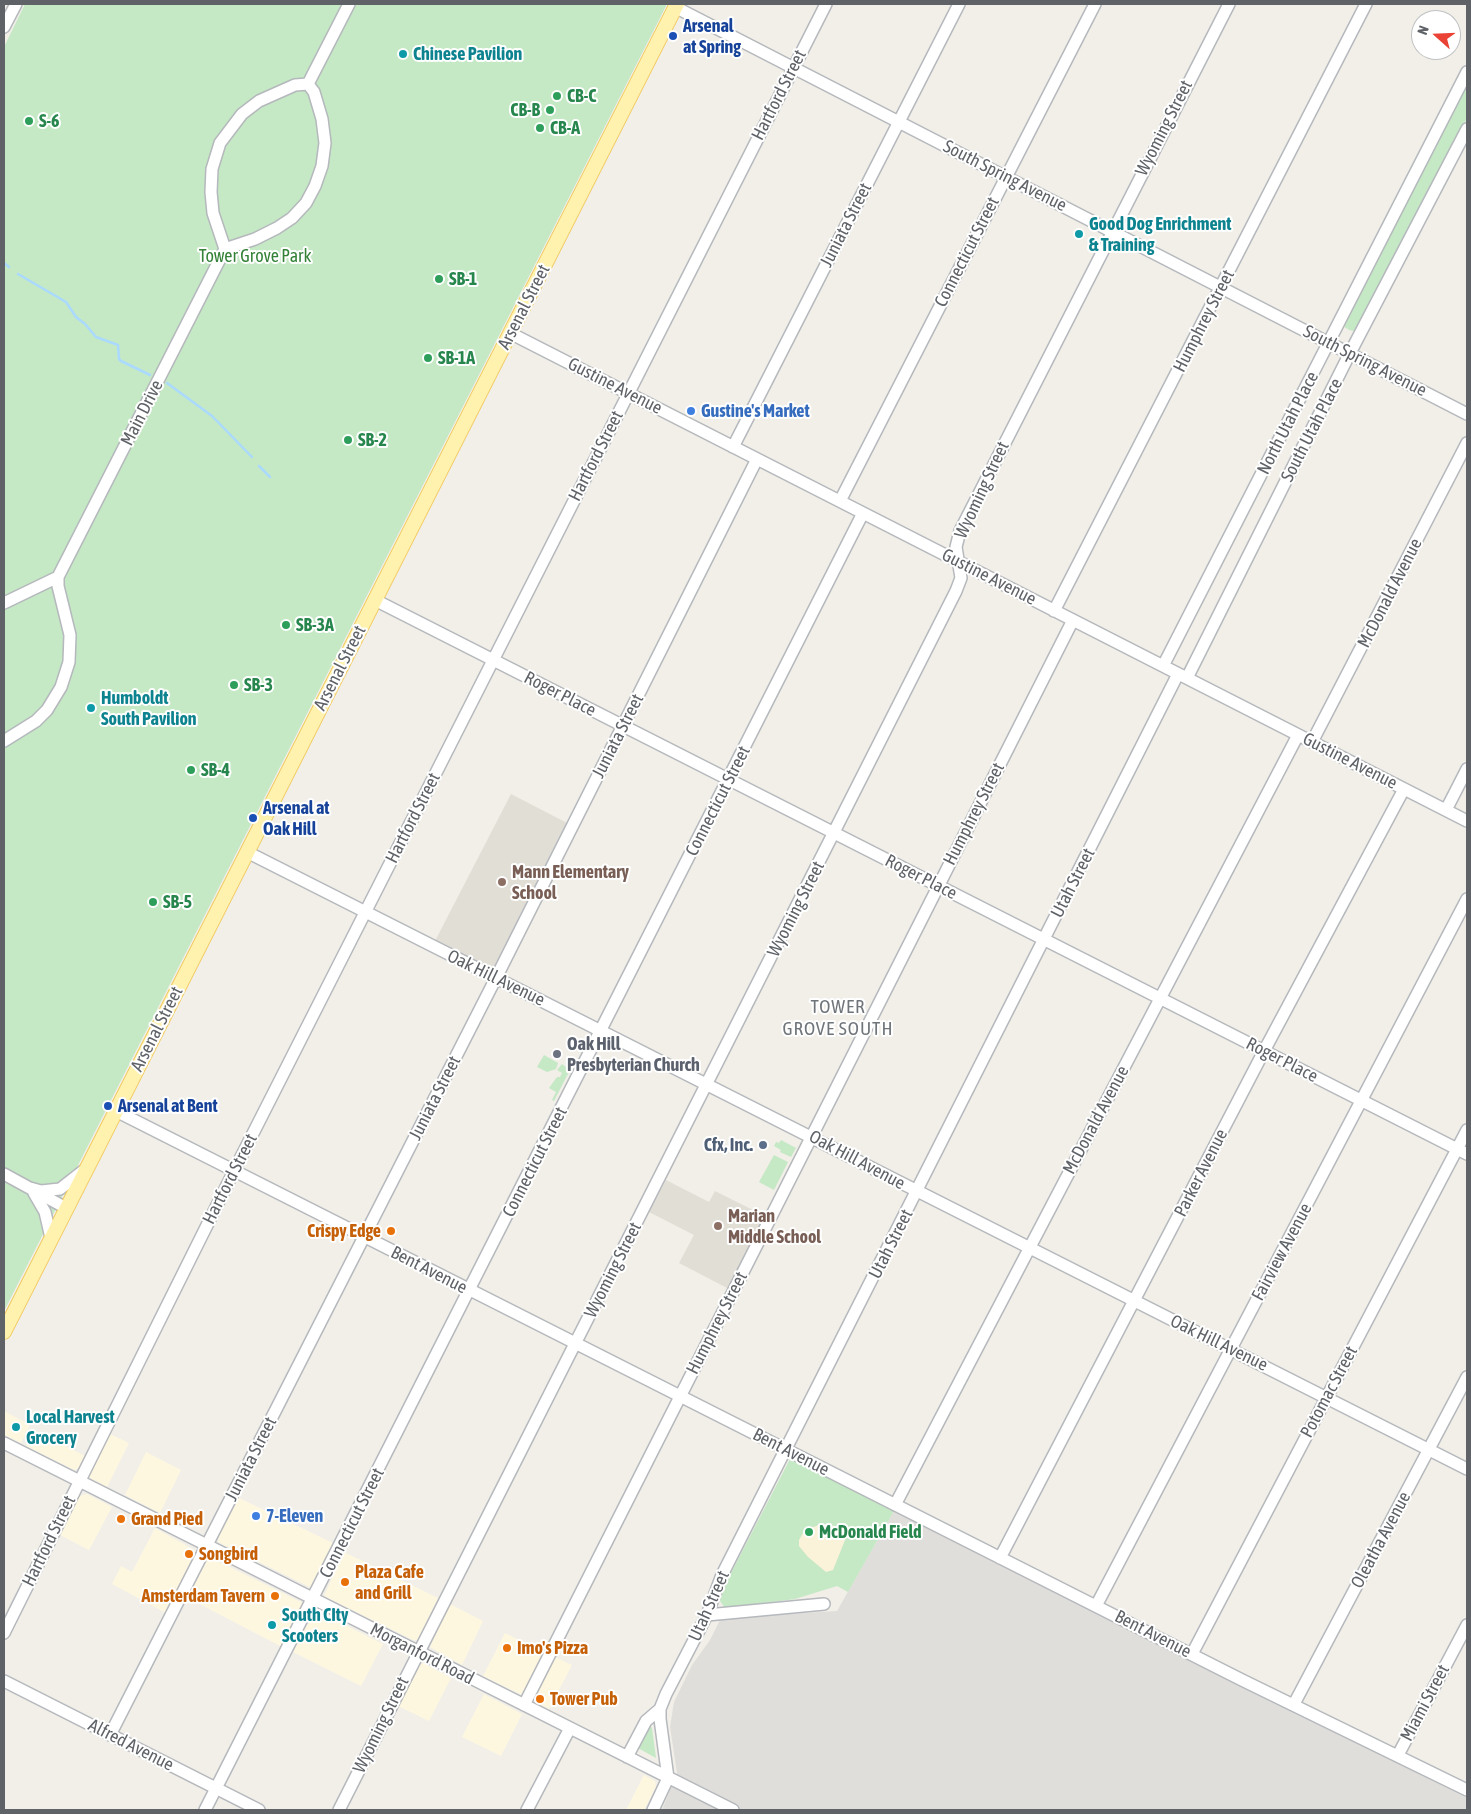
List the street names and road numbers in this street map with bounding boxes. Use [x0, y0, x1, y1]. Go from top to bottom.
street label: Hartford Street [747, 46, 811, 144]
street label: Wyoming Street [1131, 77, 1197, 179]
street label: South Spring Avenue [940, 136, 1070, 216]
street label: Juniata Street [816, 179, 876, 271]
street label: Connecticut Street [930, 193, 1004, 311]
street label: Arsenal Street [493, 261, 555, 353]
street label: Humphrey Street [1169, 266, 1239, 376]
street label: South Spring Avenue [1300, 321, 1430, 401]
street label: Gustine Avenue [564, 353, 666, 419]
street label: North Utah Place [1253, 368, 1323, 478]
street label: South Utah Place [1277, 375, 1347, 485]
street label: Main Drive [116, 377, 168, 449]
street label: Hartford Street [564, 407, 628, 505]
street label: Wyoming Street [950, 438, 1014, 542]
street label: McDonald Avenue [1353, 535, 1427, 651]
street label: Gustine Avenue [938, 544, 1040, 610]
street label: Arsenal Street [309, 622, 371, 714]
street label: Roger Place [521, 667, 599, 721]
street label: Juniata Street [588, 690, 648, 782]
street label: Gustine Avenue [1299, 728, 1401, 794]
street label: Connecticut Street [681, 742, 755, 860]
street label: Humphrey Street [939, 759, 1009, 869]
street label: Hartford Street [381, 769, 445, 867]
street label: Utah Street [1046, 845, 1100, 921]
street label: Roger Place [882, 850, 960, 904]
street label: Wyoming Street [763, 858, 829, 960]
street label: Oak Hill Avenue [444, 945, 548, 1011]
street label: Arsenal Street [126, 983, 188, 1075]
street label: Roger Place [1243, 1033, 1321, 1087]
street label: Juniata Street [405, 1052, 465, 1144]
street label: McDonald Avenue [1058, 1062, 1134, 1178]
street label: Connecticut Street [498, 1103, 572, 1221]
street label: Oak Hill Avenue [805, 1126, 909, 1194]
street label: Parker Avenue [1170, 1126, 1232, 1220]
street label: Hartford Street [198, 1130, 262, 1228]
street label: Fairview Avenue [1247, 1200, 1317, 1304]
street label: Utah Street [864, 1206, 918, 1282]
street label: Wyoming Street [580, 1219, 646, 1321]
street label: Bent Avenue [387, 1242, 471, 1298]
street label: Humphrey Street [682, 1268, 752, 1378]
street label: Oak Hill Avenue [1167, 1310, 1271, 1376]
street label: Potomac Street [1296, 1343, 1362, 1441]
street label: Juniata Street [221, 1413, 281, 1505]
street label: Bent Avenue [749, 1424, 833, 1480]
street label: Connecticut Street [315, 1464, 389, 1582]
street label: Oleatha Avenue [1347, 1488, 1415, 1592]
street label: Hartford Street [18, 1492, 80, 1590]
street label: Utah Street [684, 1567, 734, 1645]
street label: Bent Avenue [1111, 1606, 1195, 1662]
street label: Morganford Road [366, 1619, 478, 1689]
street label: Miami Street [1396, 1661, 1454, 1745]
street label: Wyoming Street [348, 1673, 414, 1777]
street label: Alfred Avenue [85, 1714, 177, 1776]

